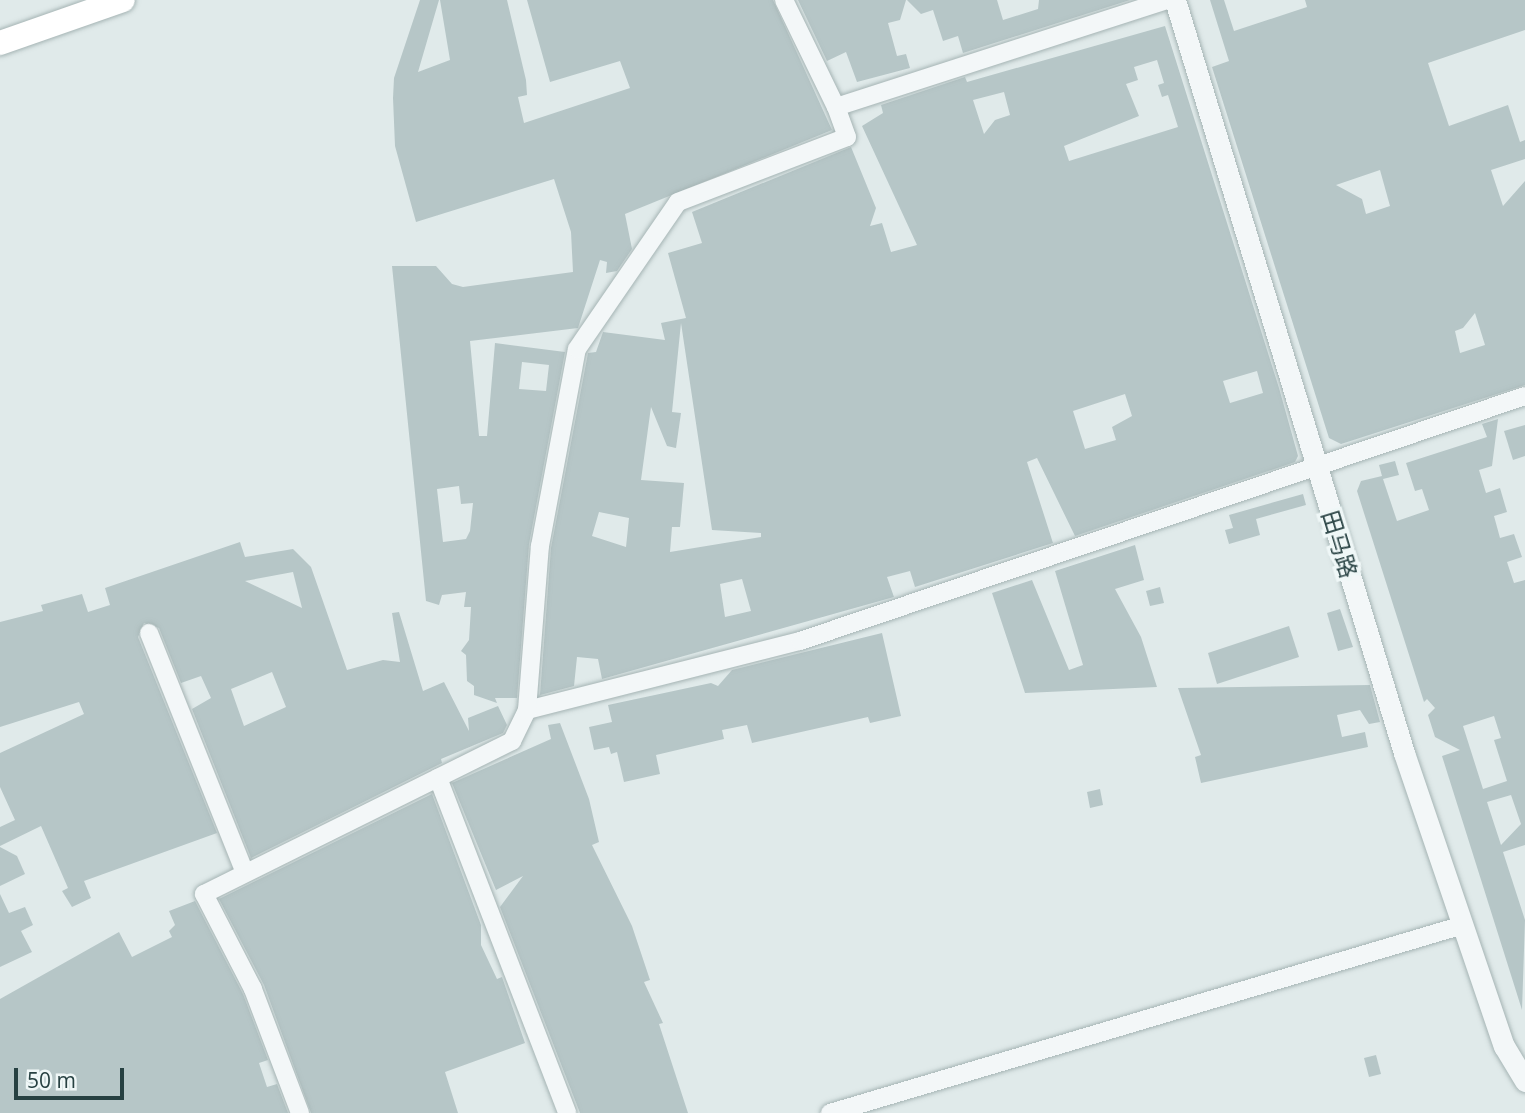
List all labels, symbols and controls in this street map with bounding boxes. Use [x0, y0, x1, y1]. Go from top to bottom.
street label: 田马路 [1317, 507, 1363, 581]
scale bar [18, 1054, 128, 1098]
text: 50 m [27, 1066, 76, 1094]

